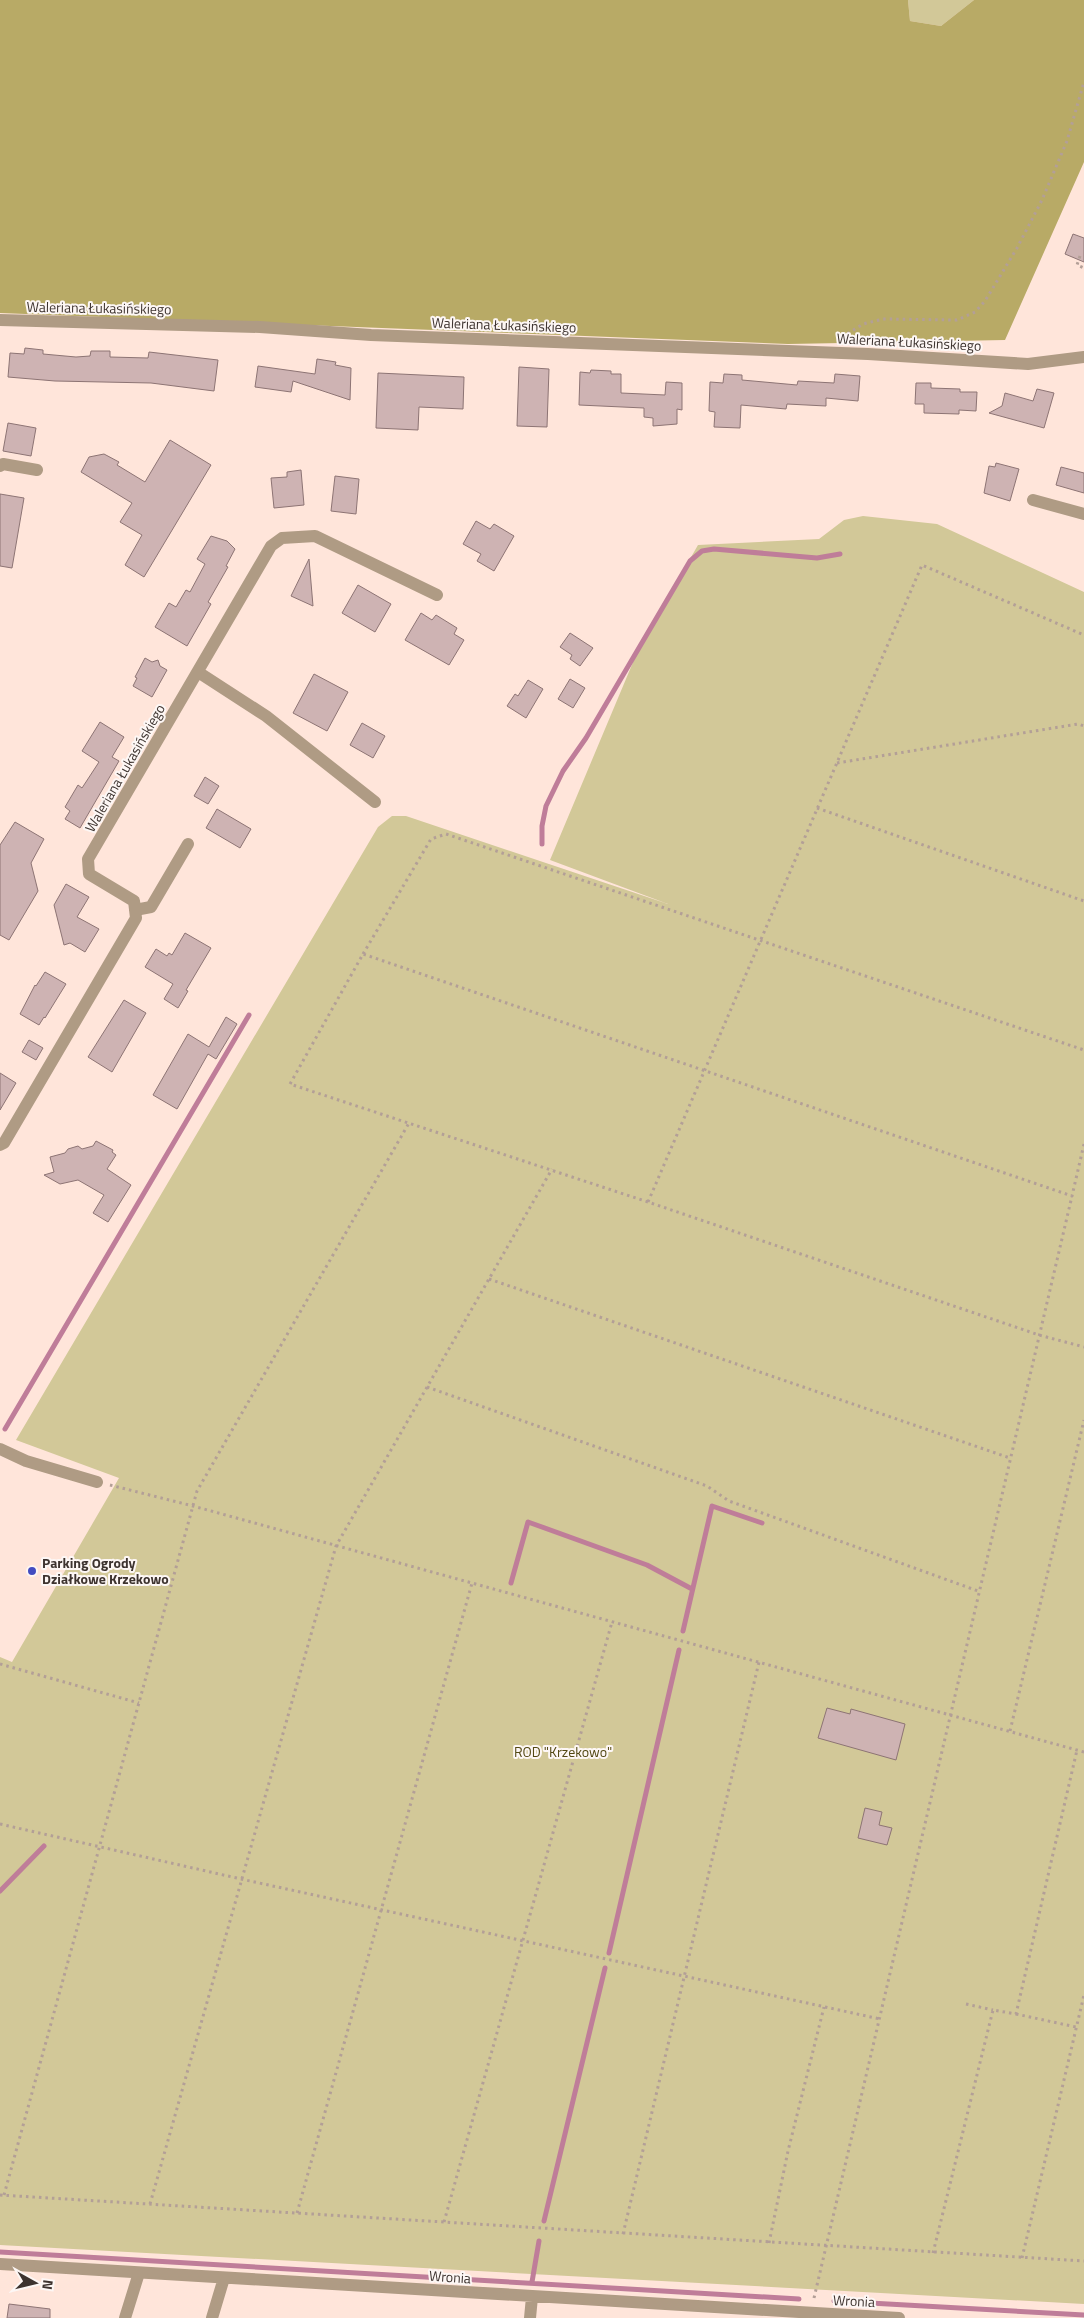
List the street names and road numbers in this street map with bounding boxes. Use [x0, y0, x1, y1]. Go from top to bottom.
street label: Waleriana Łukasińskiego [26, 296, 172, 319]
street label: Waleriana Łukasińskiego [431, 311, 577, 338]
street label: Waleriana Łukasińskiego [836, 327, 982, 356]
street label: Waleriana Łukasińskiego [79, 700, 170, 836]
street label: Wronia [428, 2265, 472, 2288]
street label: Wronia [833, 2289, 875, 2312]

